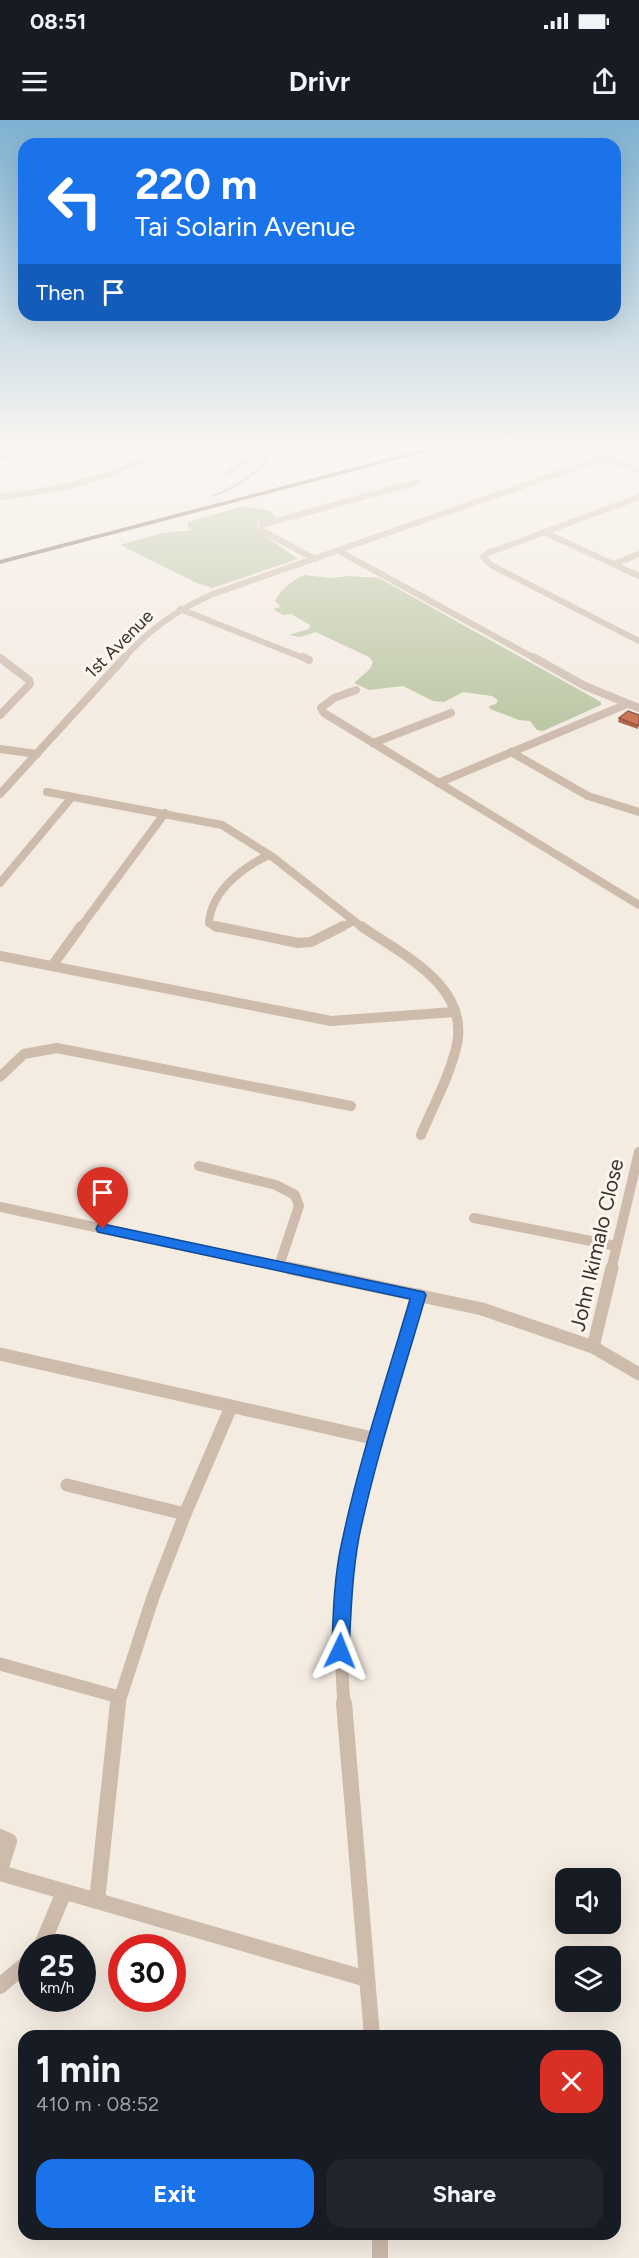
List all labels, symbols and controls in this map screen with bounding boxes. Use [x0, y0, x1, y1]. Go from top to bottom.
text: 08:51 [30, 8, 86, 35]
icon: menu [18, 65, 51, 98]
text: Drivr [289, 65, 350, 98]
icon: share [588, 65, 621, 98]
text: 220 m [135, 159, 257, 210]
icon: left [36, 162, 114, 240]
text: Tai Solarin Avenue [135, 210, 355, 243]
icon: arrive [97, 276, 130, 309]
text: Then [36, 279, 85, 306]
street label: 1st Avenue [80, 605, 158, 683]
street label: John Ikimalo Close [565, 1156, 629, 1334]
pin [77, 1167, 128, 1229]
icon: arrive [86, 1176, 119, 1209]
position arrow [308, 1619, 372, 1683]
map controls [555, 1868, 621, 2012]
button: sound [555, 1868, 621, 1934]
speed limit sign: 30 [108, 1934, 186, 2012]
button: layers [555, 1946, 621, 2012]
text: 25 [40, 1947, 74, 1984]
text: km/h [40, 1979, 74, 1997]
text: 1 min [36, 2048, 121, 2091]
button: close [540, 2050, 603, 2113]
text: 410 m · 08:52 [36, 2092, 159, 2116]
button: Exit [36, 2159, 314, 2228]
button: Share [326, 2159, 603, 2228]

